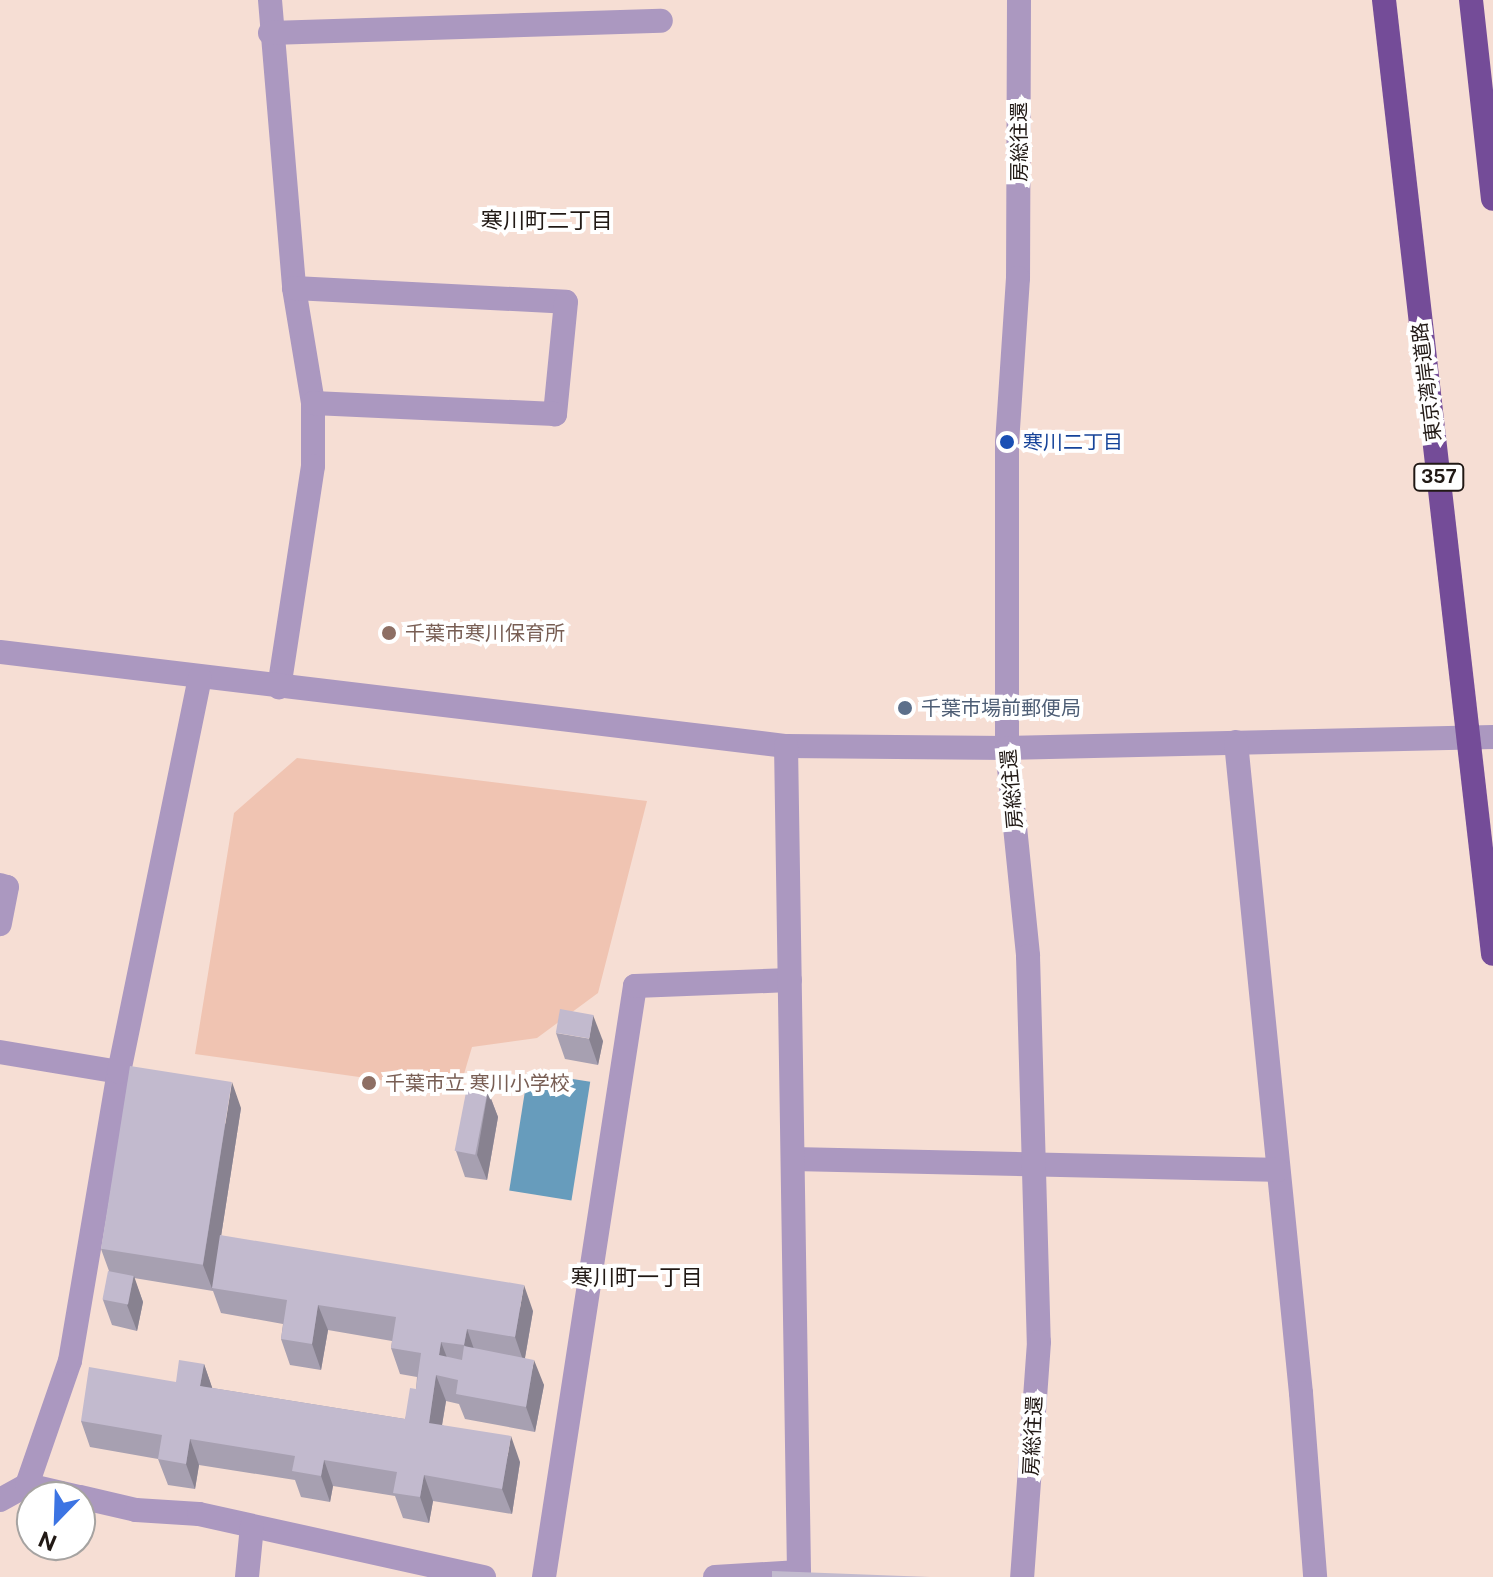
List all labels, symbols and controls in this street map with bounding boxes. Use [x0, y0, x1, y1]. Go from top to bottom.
street label: 房総往還 [1007, 102, 1031, 182]
district label: 寒川町二丁目 [481, 208, 613, 234]
street label: 東京湾岸道路 [1408, 321, 1446, 443]
place label: 寒川二丁目 [1023, 430, 1123, 454]
marker: 寒川二丁目 [998, 433, 1016, 451]
road number: 357 [1413, 463, 1465, 491]
place label: 千葉市寒川保育所 [405, 621, 565, 645]
marker: 千葉市寒川保育所 [380, 624, 398, 642]
place label: 千葉市場前郵便局 [921, 696, 1081, 720]
marker: 千葉市場前郵便局 [896, 699, 914, 717]
street label: 房総往還 [997, 748, 1027, 830]
place label: 千葉市立 寒川小学校 [385, 1071, 570, 1095]
marker: 千葉市立 寒川小学校 [360, 1074, 378, 1092]
district label: 寒川町一丁目 [571, 1265, 703, 1291]
street label: 房総往還 [1019, 1395, 1047, 1477]
north arrow [16, 1481, 96, 1561]
text: N [34, 1526, 60, 1557]

